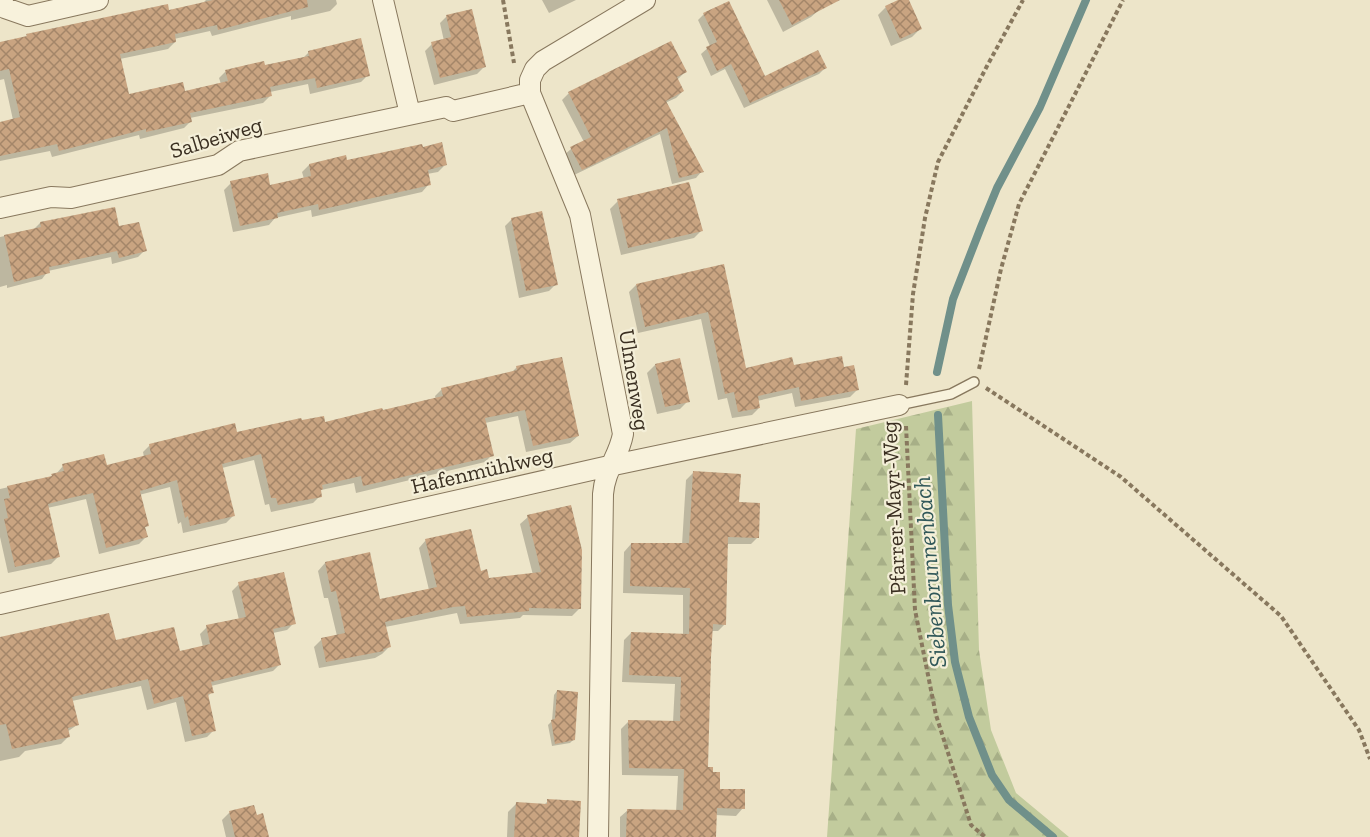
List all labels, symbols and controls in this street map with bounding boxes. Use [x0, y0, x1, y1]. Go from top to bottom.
street label: Salbeiweg [167, 111, 266, 164]
street label: Ulmenweg [613, 328, 656, 433]
street label: Pfarrer-Mayr-Weg [875, 420, 912, 595]
street label: Hafenmühlweg [408, 441, 556, 500]
water label: Siebenbrunnenbach [907, 475, 952, 669]

